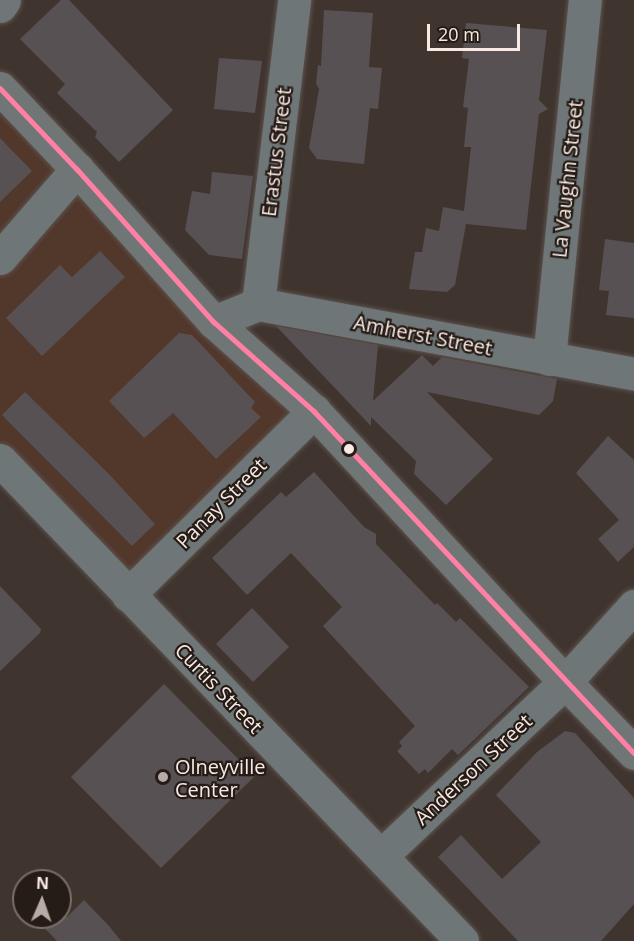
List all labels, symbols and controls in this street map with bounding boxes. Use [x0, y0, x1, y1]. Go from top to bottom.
scale bar [430, 12, 523, 50]
text: 20 m [438, 22, 480, 46]
street label: Erastus Street [256, 86, 296, 218]
street label: La Vaughn Street [547, 99, 587, 259]
street label: Amherst Street [352, 310, 494, 360]
unlabelled marker [343, 443, 355, 455]
street label: Panay Street [171, 453, 271, 553]
street label: Curtis Street [170, 638, 268, 738]
street label: Anderson Street [409, 709, 537, 829]
place label: Olneyville Center [175, 754, 265, 801]
marker: Olneyville Center [156, 770, 170, 784]
north arrow [12, 869, 72, 929]
text: N [36, 872, 49, 894]

